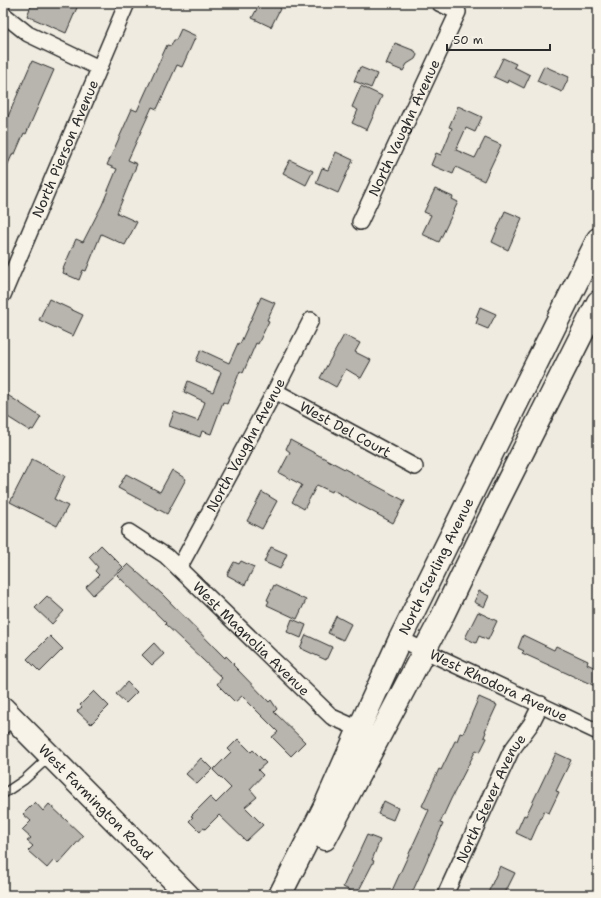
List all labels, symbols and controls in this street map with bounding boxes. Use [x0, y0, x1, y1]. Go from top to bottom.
scale bar [447, 26, 550, 52]
text: 50 m [453, 32, 483, 48]
street label: North Vaughn Avenue [364, 56, 444, 199]
street label: North Pierson Avenue [28, 77, 102, 220]
street label: North Vaughn Avenue [202, 375, 289, 515]
street label: West Del Court [297, 397, 394, 461]
street label: North Sterling Avenue [394, 495, 478, 638]
street label: West Magnolia Avenue [189, 578, 314, 700]
street label: West Rhodora Avenue [427, 645, 571, 726]
street label: North Stever Avenue [452, 730, 530, 866]
street label: West Farmington Road [35, 740, 157, 863]

